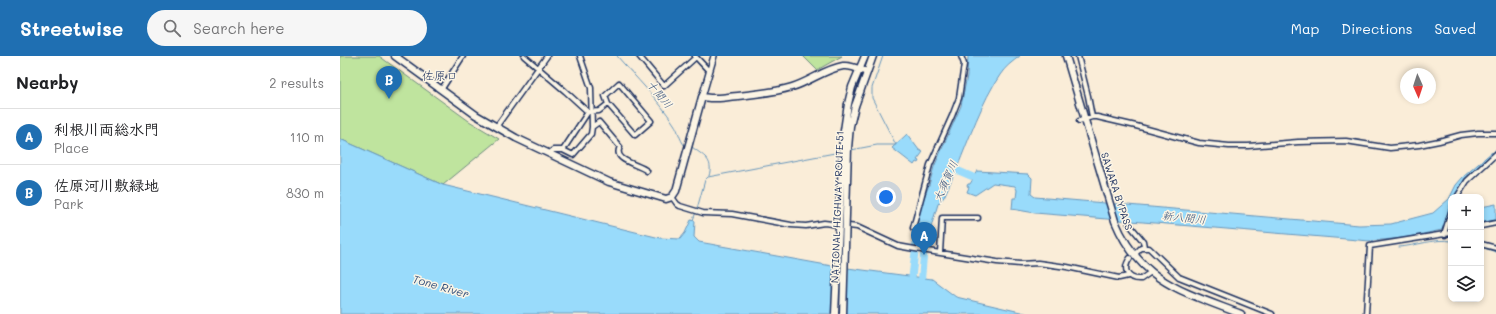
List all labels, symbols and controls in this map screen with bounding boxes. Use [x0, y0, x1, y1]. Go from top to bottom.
search box [147, 10, 427, 46]
text: Streetwise [20, 16, 123, 41]
icon: search [161, 17, 183, 39]
text: Search here [193, 18, 285, 38]
text: Map [1291, 19, 1319, 38]
text: Directions [1341, 19, 1412, 38]
text: Saved [1434, 19, 1476, 38]
pin: B [376, 66, 402, 99]
district label: 佐原ロ [422, 67, 458, 83]
north arrow [1400, 68, 1436, 104]
text: Nearby [16, 71, 78, 93]
text: 2 results [269, 74, 324, 91]
water label: 十間川 [644, 77, 676, 111]
text: 利根川両総水門 [54, 119, 159, 139]
text: A [24, 128, 34, 145]
text: 110 m [290, 128, 324, 145]
street label: NATIONAL HIGHWAY ROUTE 51 [827, 131, 847, 283]
text: Place [54, 139, 89, 156]
street label: SAWARA BYPASS [1098, 150, 1136, 232]
water label: 大須賀川 [929, 158, 961, 204]
text: 佐原河川敷緑地 [54, 175, 159, 195]
text: B [25, 184, 33, 201]
text: 830 m [286, 184, 324, 201]
your location [876, 187, 896, 207]
map controls [1448, 194, 1484, 302]
button: + [1448, 194, 1484, 230]
text: Park [54, 195, 83, 212]
water label: 新八間川 [1161, 207, 1207, 227]
pin: A [911, 222, 937, 255]
button: − [1448, 230, 1484, 266]
button: layers [1448, 266, 1484, 302]
water label: Tone River [411, 271, 471, 301]

